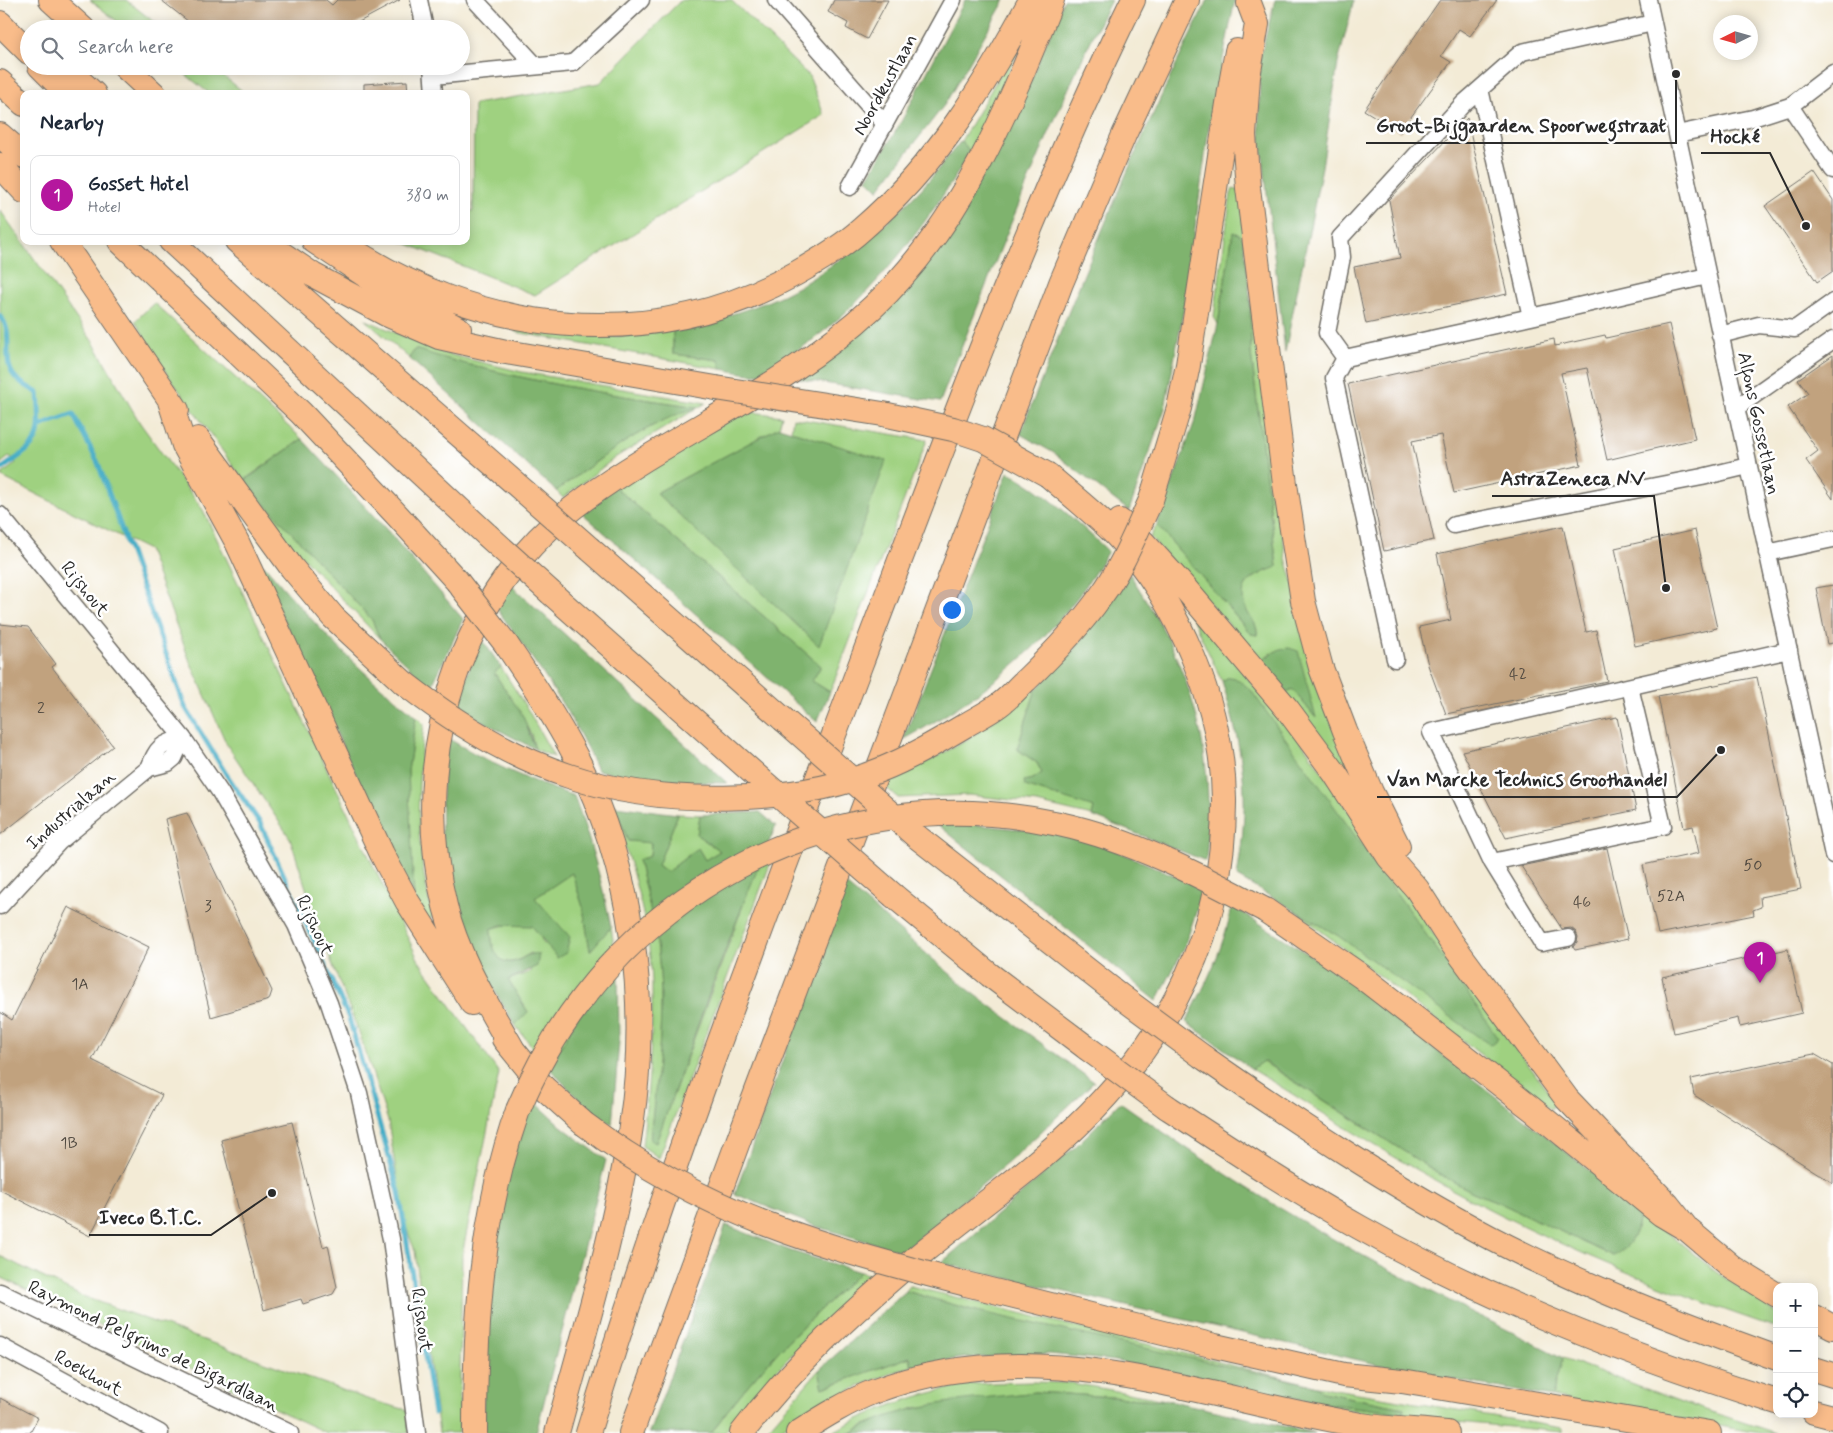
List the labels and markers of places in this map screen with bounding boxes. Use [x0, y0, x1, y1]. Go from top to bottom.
callout: Groot-Bijgaarden Spoorwegstraat [1366, 108, 1676, 143]
callout: Hocké [1701, 118, 1770, 153]
callout: AstraZeneca NV [1492, 461, 1654, 496]
callout: Van Marcke Technics Groothandel [1377, 762, 1677, 797]
pin: 1 [1744, 942, 1776, 983]
callout: Iveco B.T.C. [89, 1200, 211, 1235]

